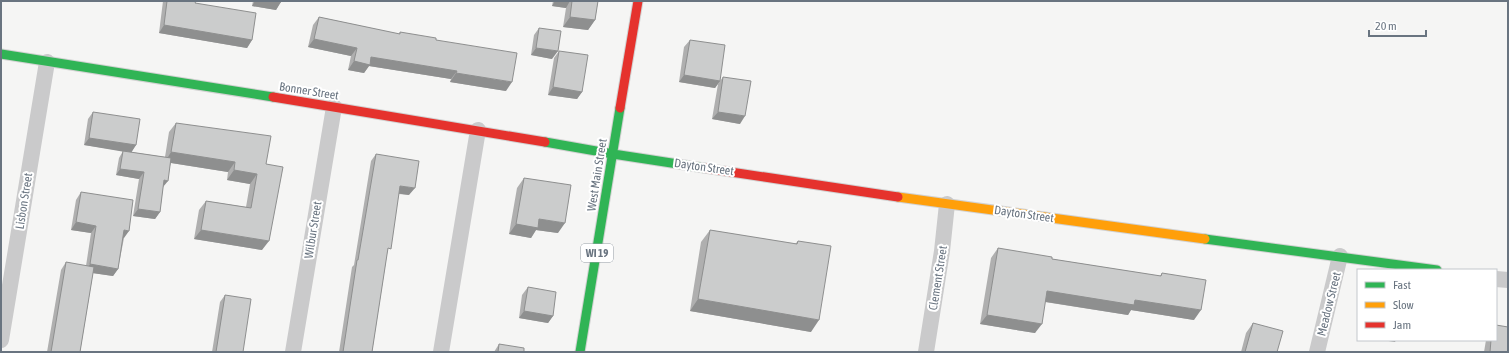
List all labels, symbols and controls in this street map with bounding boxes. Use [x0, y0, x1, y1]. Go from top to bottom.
scale bar [1369, 12, 1426, 38]
text: 20 m [1375, 19, 1397, 33]
street label: Bonner Street [278, 79, 340, 103]
street label: West Main Street [584, 137, 610, 212]
street label: Dayton Street [673, 156, 735, 178]
street label: Lisbon Street [13, 171, 35, 230]
street label: Wilbur Street [302, 200, 325, 260]
street label: Dayton Street [993, 203, 1055, 225]
road number: WI 19 [581, 244, 613, 262]
street label: Clement Street [926, 244, 950, 311]
legend [1357, 269, 1497, 341]
street label: Meadow Street [1314, 270, 1344, 337]
text: Fast [1393, 278, 1411, 292]
text: Slow [1393, 298, 1414, 312]
text: Jam [1393, 318, 1411, 332]

